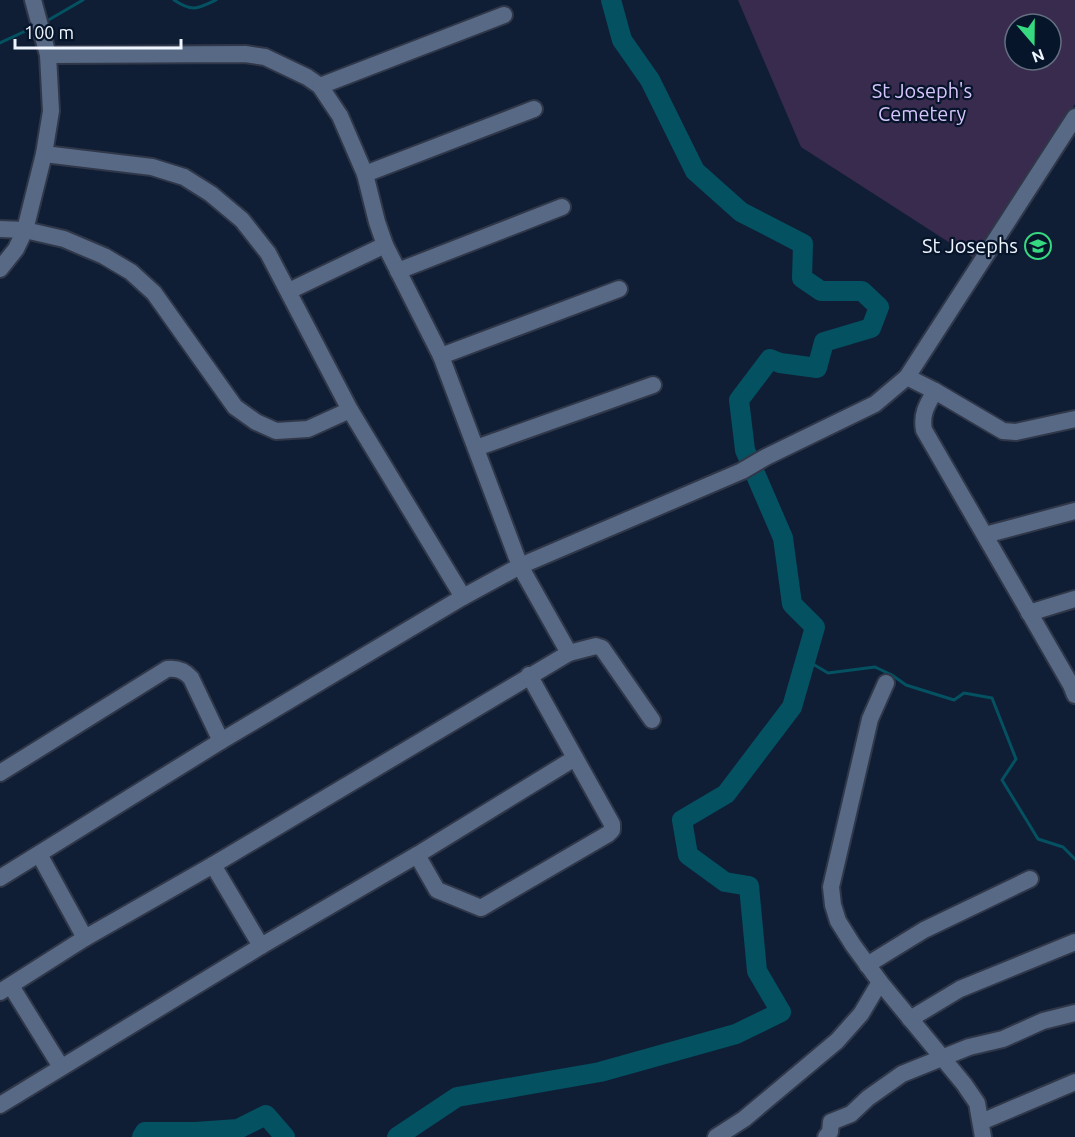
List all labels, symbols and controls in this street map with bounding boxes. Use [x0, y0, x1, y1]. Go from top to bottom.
scale bar [15, 12, 182, 50]
north arrow [1003, 12, 1063, 72]
text: 100 m [24, 22, 74, 42]
text: N [1029, 46, 1047, 67]
park label: St Joseph's Cemetery [872, 79, 972, 125]
school or university icon: St Josephs [1023, 231, 1053, 261]
place label: St Josephs [922, 234, 1018, 257]

